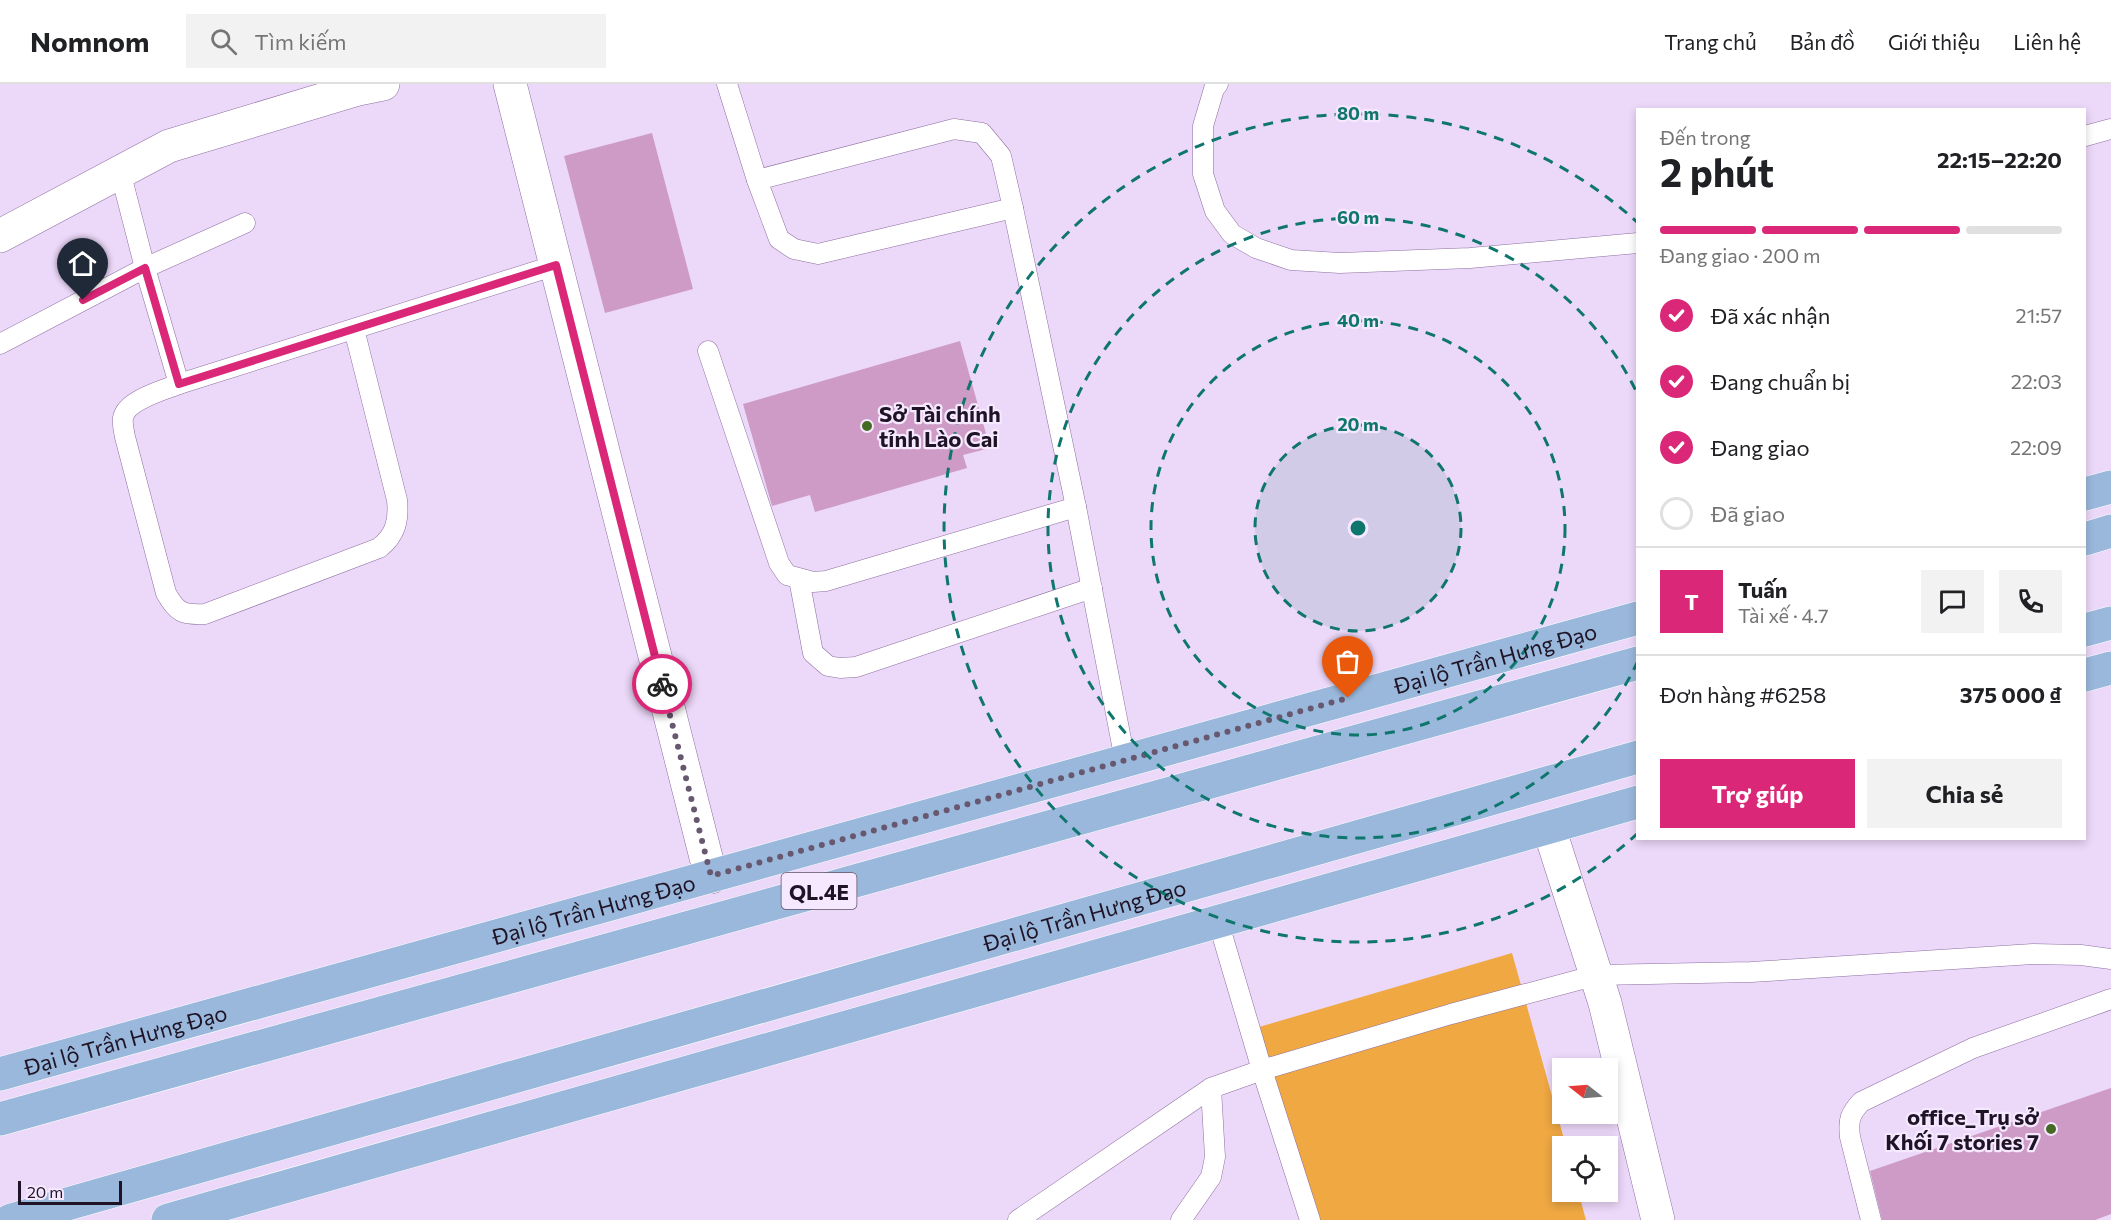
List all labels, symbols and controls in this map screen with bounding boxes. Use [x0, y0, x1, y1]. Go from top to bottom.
search box [186, 14, 606, 68]
text: Nomnom [30, 24, 150, 58]
icon: search [207, 25, 240, 58]
text: Tìm kiếm [255, 28, 347, 55]
text: Trang chủ [1664, 29, 1757, 54]
text: Bản đồ [1790, 29, 1855, 54]
text: Giới thiệu [1888, 29, 1980, 54]
text: Liên hệ [2013, 29, 2081, 54]
text: 80 m [1337, 102, 1379, 124]
text: Đến trong [1660, 125, 1751, 149]
text: 22:15–22:20 [1937, 146, 2062, 173]
text: 2 phút [1660, 147, 1774, 195]
text: 60 m [1337, 206, 1379, 228]
pin [57, 238, 108, 300]
text: Đang giao · 200 m [1660, 243, 1821, 267]
icon: home [66, 247, 99, 280]
icon: check [1660, 299, 1693, 332]
text: Đã xác nhận [1711, 302, 1830, 329]
text: 21:57 [2016, 303, 2062, 327]
text: 40 m [1337, 309, 1379, 331]
icon: check [1660, 365, 1693, 398]
text: Đang chuẩn bị [1711, 368, 1850, 395]
text: 22:03 [2011, 369, 2062, 393]
place label: Sở Tài chính tỉnh Lào Cai [879, 400, 1001, 452]
text: 20 m [1337, 413, 1379, 435]
marker: Sở Tài chính tỉnh Lào Cai [860, 419, 874, 433]
icon: check [1660, 431, 1693, 464]
text: Đang giao [1711, 434, 1810, 461]
text: 22:09 [2010, 435, 2062, 459]
text: Đã giao [1711, 500, 1785, 527]
centre of rings [1348, 518, 1368, 538]
button: chat [1921, 570, 1984, 633]
button: phone [1999, 570, 2062, 633]
text: Tuấn [1738, 576, 1788, 603]
text: T [1684, 588, 1699, 615]
text: Tài xế · 4.7 [1738, 603, 1828, 627]
street label: Đại lộ Trần Hưng Đạo [1390, 617, 1600, 699]
pin [1322, 636, 1373, 698]
icon: bag [1331, 645, 1364, 678]
courier [632, 654, 692, 714]
icon: bike [646, 668, 679, 701]
text: Đơn hàng #6258 [1660, 681, 1826, 708]
text: 375 000 ₫ [1960, 681, 2062, 708]
button: Trợ giúp [1660, 759, 1855, 828]
button: Chia sẻ [1867, 759, 2062, 828]
street label: Đại lộ Trần Hưng Đạo [488, 868, 698, 950]
road number: QL.4E [782, 873, 856, 909]
street label: Đại lộ Trần Hưng Đạo [979, 873, 1189, 956]
street label: Đại lộ Trần Hưng Đạo [20, 998, 230, 1081]
north arrow [1552, 1058, 1618, 1124]
map controls [1552, 1058, 1618, 1202]
place label: office_Trụ sở Khối 7 stories 7 [1885, 1103, 2039, 1155]
marker: office_Trụ sở Khối 7 stories 7 [2044, 1122, 2058, 1136]
button: locate [1552, 1136, 1618, 1202]
scale bar [18, 1178, 122, 1206]
text: 20 m [27, 1182, 63, 1201]

